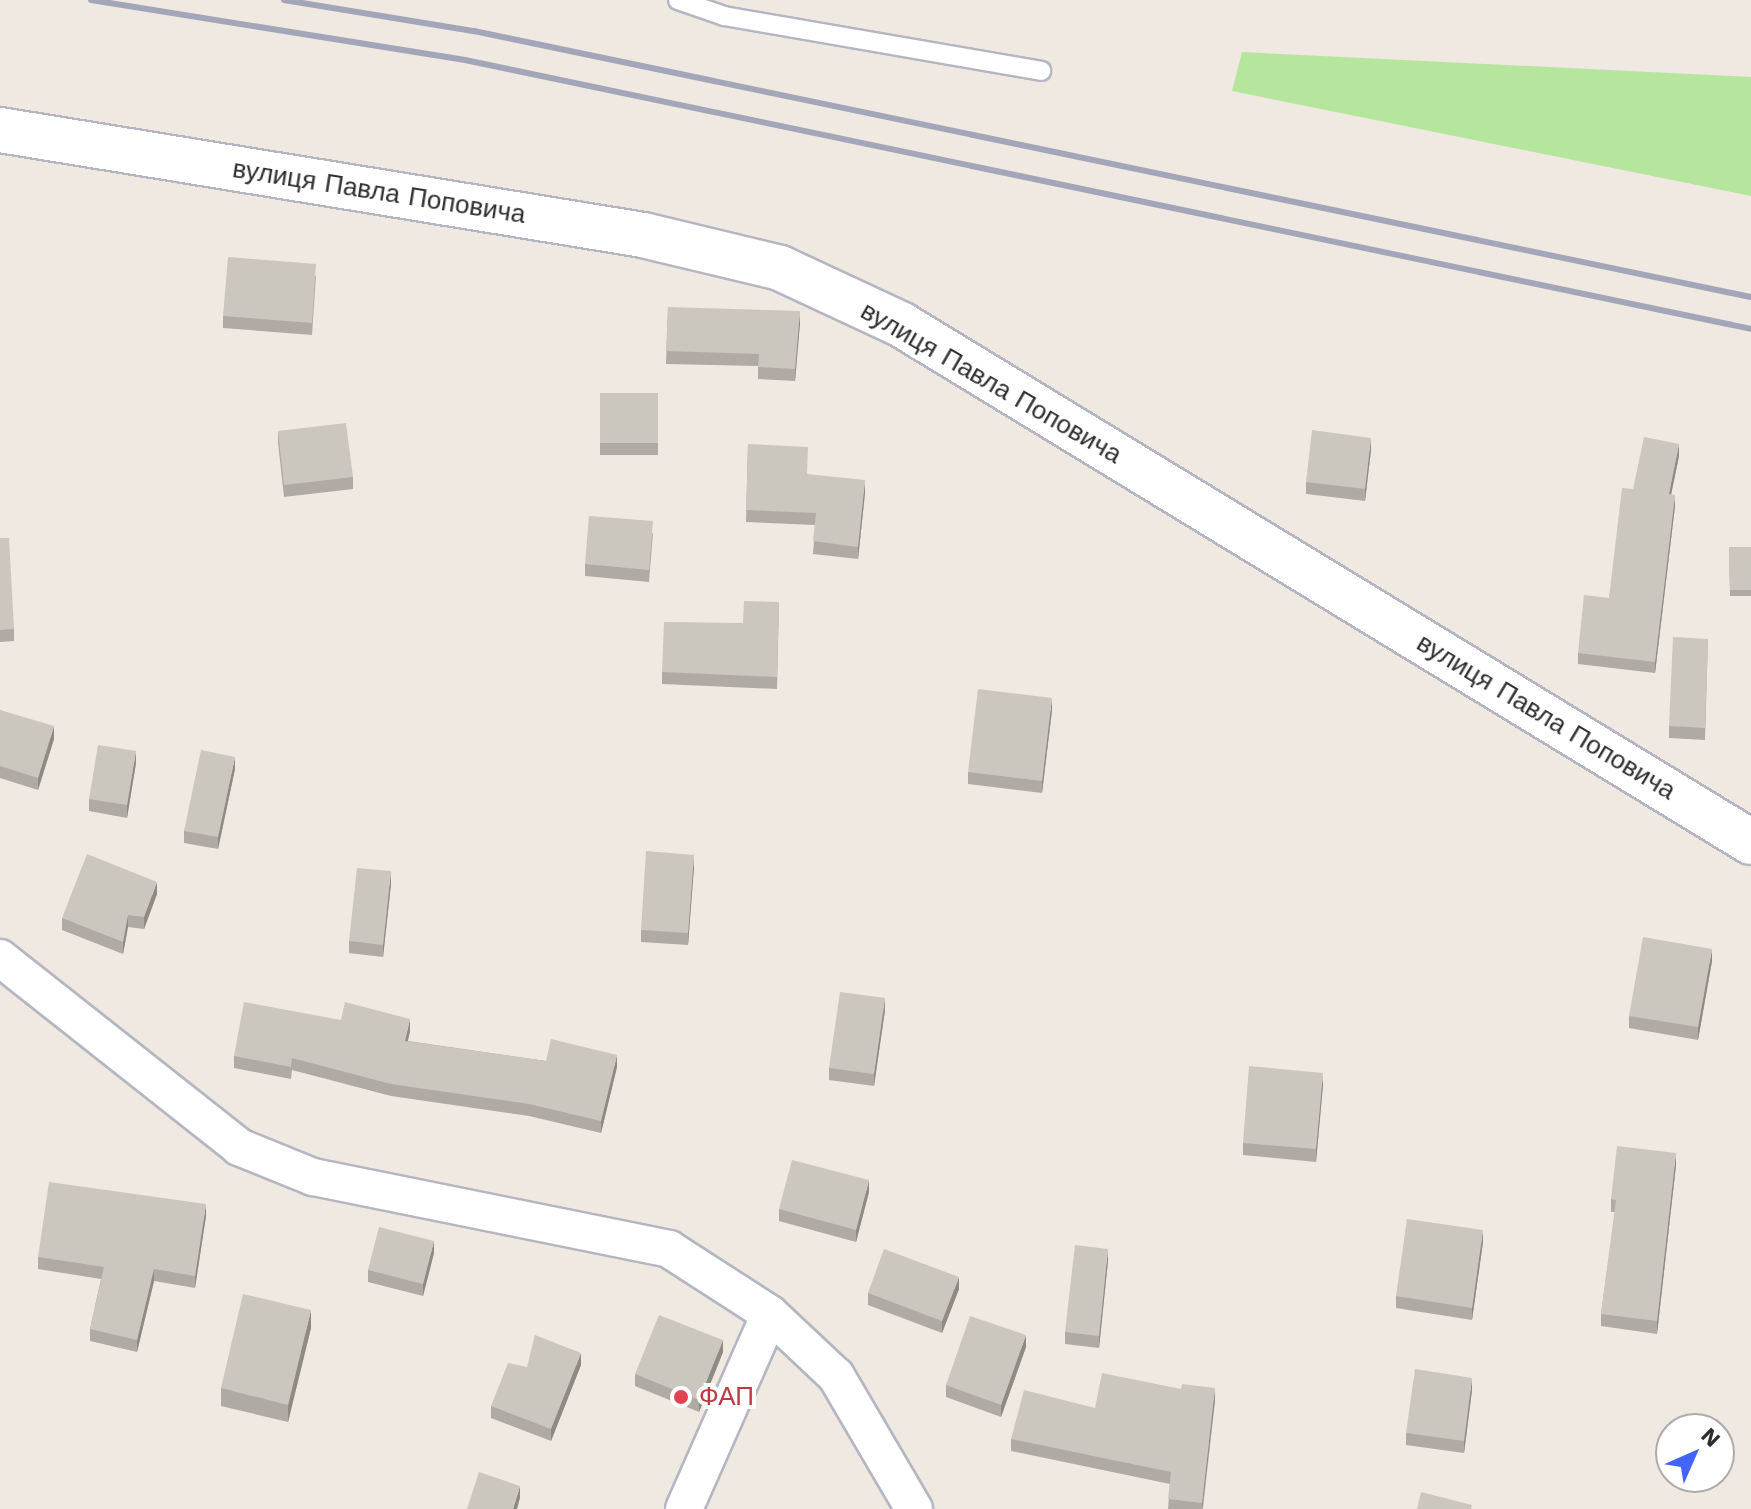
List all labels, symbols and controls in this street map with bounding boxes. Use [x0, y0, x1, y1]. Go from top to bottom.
street label: вулиця Павла Поповича [230, 153, 528, 231]
street label: вулиця Павла Поповича [855, 295, 1127, 471]
street label: вулиця Павла Поповича [1411, 627, 1681, 807]
place label: ФАП [699, 1381, 754, 1413]
marker: ФАП [670, 1386, 692, 1408]
north arrow [1655, 1413, 1735, 1493]
text: N [1696, 1422, 1726, 1452]

